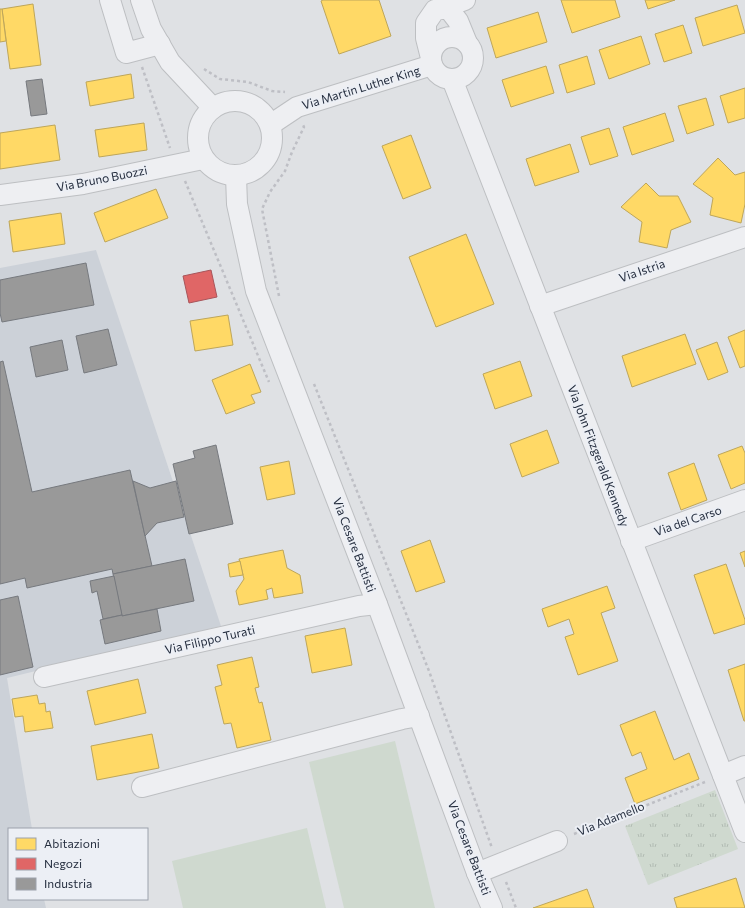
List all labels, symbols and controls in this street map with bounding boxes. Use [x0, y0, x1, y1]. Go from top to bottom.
street label: Via Martin Luther King [300, 62, 422, 112]
street label: Via Bruno Buozzi [55, 162, 148, 194]
street label: Via Istria [617, 256, 667, 284]
street label: Via John Fitzgerald Kennedy [564, 383, 632, 529]
street label: Via Cesare Battisti [331, 496, 379, 594]
street label: Via del Carso [652, 502, 723, 538]
street label: Via Filippo Turati [163, 622, 256, 656]
street label: Via Adamello [575, 798, 646, 838]
street label: Via Cesare Battisti [446, 799, 494, 897]
legend [8, 828, 148, 900]
text: Abitazioni [44, 836, 100, 850]
text: Negozi [44, 856, 82, 870]
text: Industria [44, 876, 92, 890]

